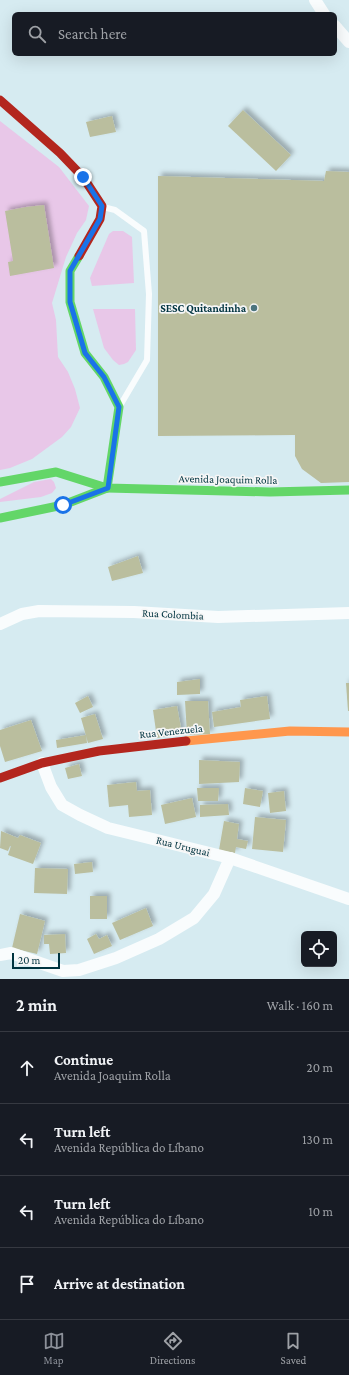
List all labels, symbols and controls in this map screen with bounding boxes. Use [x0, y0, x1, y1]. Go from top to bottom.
search box [12, 12, 337, 56]
icon: search [26, 23, 48, 45]
text: Search here [58, 26, 127, 42]
route end [74, 168, 92, 186]
place label: SESC Quitandinha [160, 302, 247, 314]
marker: SESC Quitandinha [249, 303, 259, 313]
street label: Avenida Joaquim Rolla [178, 472, 278, 487]
route start [54, 496, 72, 514]
street label: Rua Colombia [142, 606, 204, 622]
street label: Rua Venezuela [139, 722, 203, 740]
street label: Rua Uruguai [155, 834, 211, 859]
map controls [301, 931, 337, 967]
button: locate [301, 931, 337, 967]
scale bar [12, 951, 60, 970]
text: 20 m [18, 954, 40, 966]
text: 2 min [16, 996, 57, 1015]
text: Walk · 160 m [267, 998, 333, 1013]
text: Continue [54, 1052, 113, 1068]
icon: ahead [16, 1057, 38, 1079]
text: 20 m [307, 1060, 333, 1075]
text: Avenida Joaquim Rolla [54, 1068, 171, 1083]
text: Turn left [54, 1124, 110, 1140]
icon: left [16, 1129, 38, 1151]
text: 130 m [302, 1132, 333, 1147]
text: Avenida República do Líbano [54, 1140, 204, 1155]
text: Turn left [54, 1196, 110, 1212]
icon: left [16, 1201, 38, 1223]
text: 10 m [308, 1204, 333, 1219]
text: Avenida República do Líbano [54, 1212, 204, 1227]
icon: arrive [16, 1273, 38, 1295]
text: Arrive at destination [54, 1276, 185, 1292]
tab: Map [43, 1330, 65, 1366]
tab: Directions [150, 1330, 195, 1366]
tab: Saved [281, 1330, 306, 1366]

